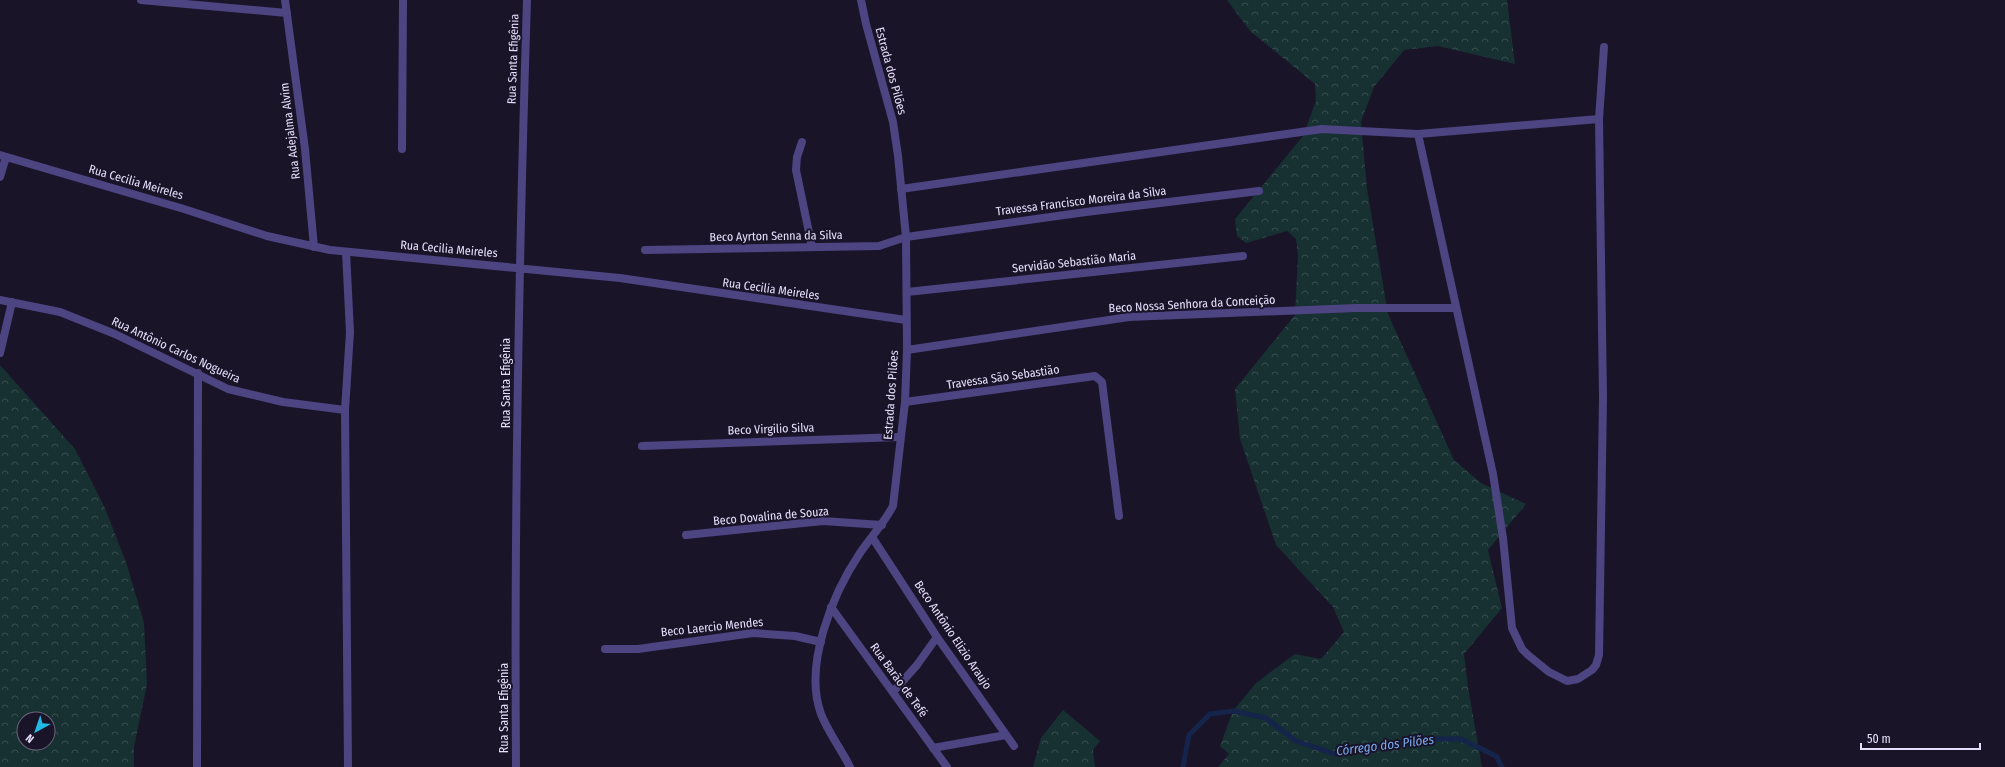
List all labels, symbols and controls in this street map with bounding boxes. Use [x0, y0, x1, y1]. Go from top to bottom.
street label: Rua Santa Efigênia [504, 13, 522, 104]
street label: Estrada dos Pilões [873, 26, 909, 116]
street label: Rua Adejalma Alvim [277, 82, 303, 180]
street label: Rua Cecilia Meireles [87, 162, 185, 202]
street label: Travessa Francisco Moreira da Silva [995, 184, 1167, 218]
street label: Beco Ayrton Senna da Silva [709, 228, 843, 244]
street label: Rua Cecilia Meireles [400, 238, 498, 260]
street label: Servidão Sebastião Maria [1011, 249, 1137, 275]
street label: Rua Cecilia Meireles [722, 275, 820, 303]
street label: Beco Nossa Senhora da Conceição [1108, 293, 1276, 315]
street label: Rua Antônio Carlos Nogueira [110, 314, 243, 386]
street label: Rua Santa Efigênia [499, 338, 513, 428]
street label: Estrada dos Pilões [881, 350, 901, 440]
street label: Travessa São Sebastião [946, 362, 1060, 392]
street label: Beco Virgilio Silva [727, 420, 815, 438]
street label: Beco Dovalina de Souza [713, 504, 830, 528]
street label: Beco Antônio Elizio Araujo [911, 578, 995, 692]
street label: Beco Laercio Mendes [660, 615, 764, 639]
street label: Rua Barão de Tefé [867, 640, 931, 720]
street label: Rua Santa Efigênia [497, 663, 511, 753]
north arrow [16, 711, 56, 751]
scale bar [1861, 725, 1980, 751]
text: N [23, 731, 37, 745]
water label: Córrego dos Pilões [1335, 731, 1435, 758]
text: 50 m [1867, 732, 1891, 746]

